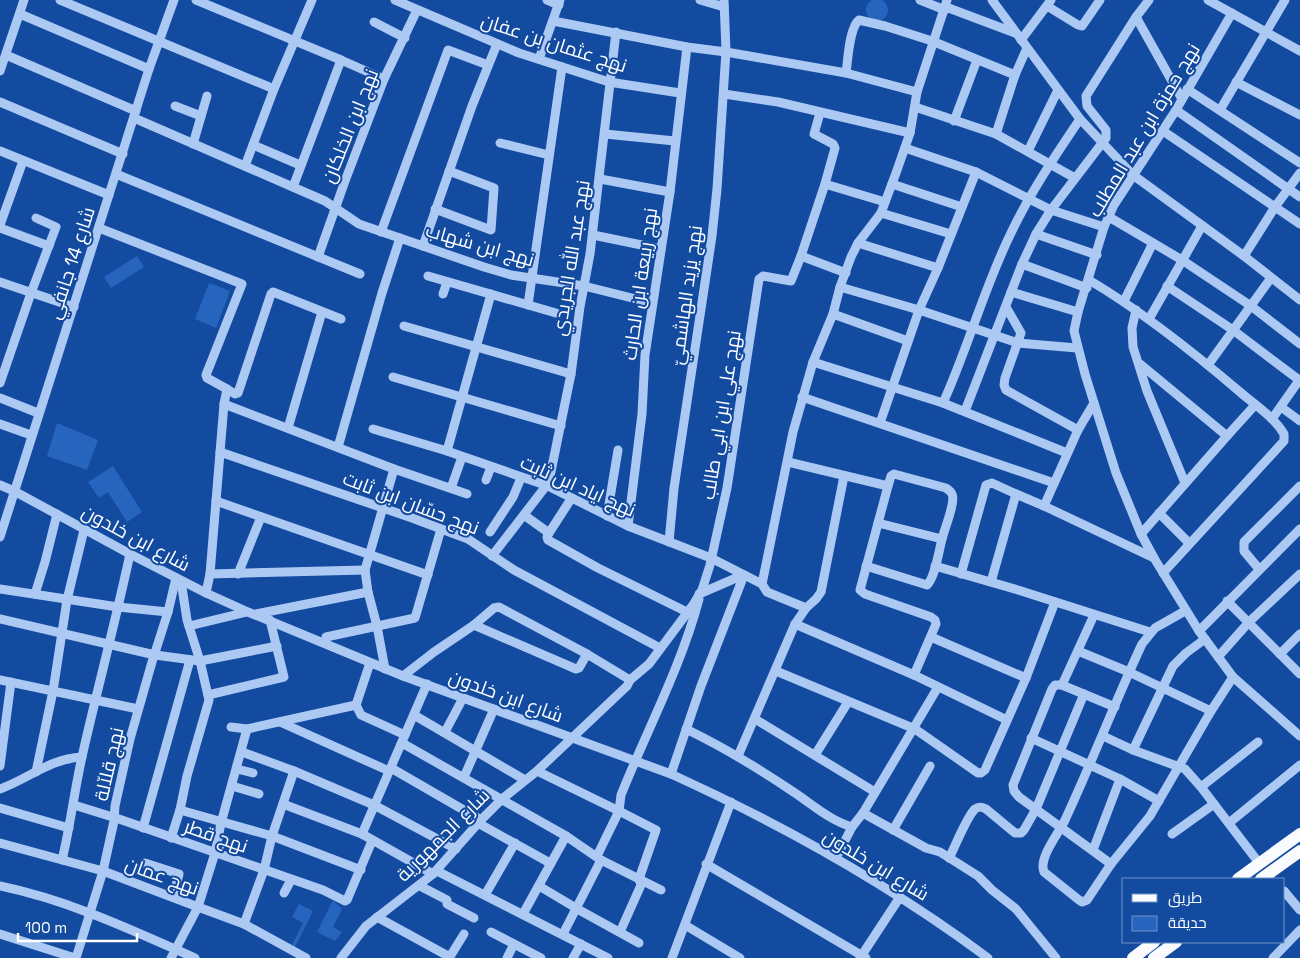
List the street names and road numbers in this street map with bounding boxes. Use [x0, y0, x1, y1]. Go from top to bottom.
street label: نهج عثمان بن عفان [477, 8, 630, 79]
street label: نهج حمزة ابن عبد المطلب [1082, 39, 1207, 222]
street label: نهج ابن الخلكان [316, 65, 385, 187]
street label: نهج عبد الله الجريدي [546, 178, 598, 338]
street label: شارع 14 جانفي [41, 204, 103, 323]
street label: نهج ربيعة ابن الحارث [617, 206, 664, 362]
street label: نهج ابن شهاب [423, 218, 537, 273]
street label: نهج يزيد الهاشميّ [664, 224, 710, 368]
street label: نهج علي ابن ابي طالب [695, 328, 749, 502]
street label: نهج اياد ابن ثابت [516, 449, 640, 524]
street label: نهج حسّان ابن ثابت [339, 466, 483, 541]
street label: شارع ابن خلدون [77, 499, 195, 578]
street label: شارع ابن خلدون [445, 664, 566, 729]
street label: نهج قلاّلة [88, 725, 131, 804]
street label: شارع الجمهورية [391, 783, 496, 888]
street label: نهج قطر [180, 813, 251, 859]
street label: شارع ابن خلدون [818, 823, 934, 907]
street label: نهج عمان [121, 851, 202, 902]

